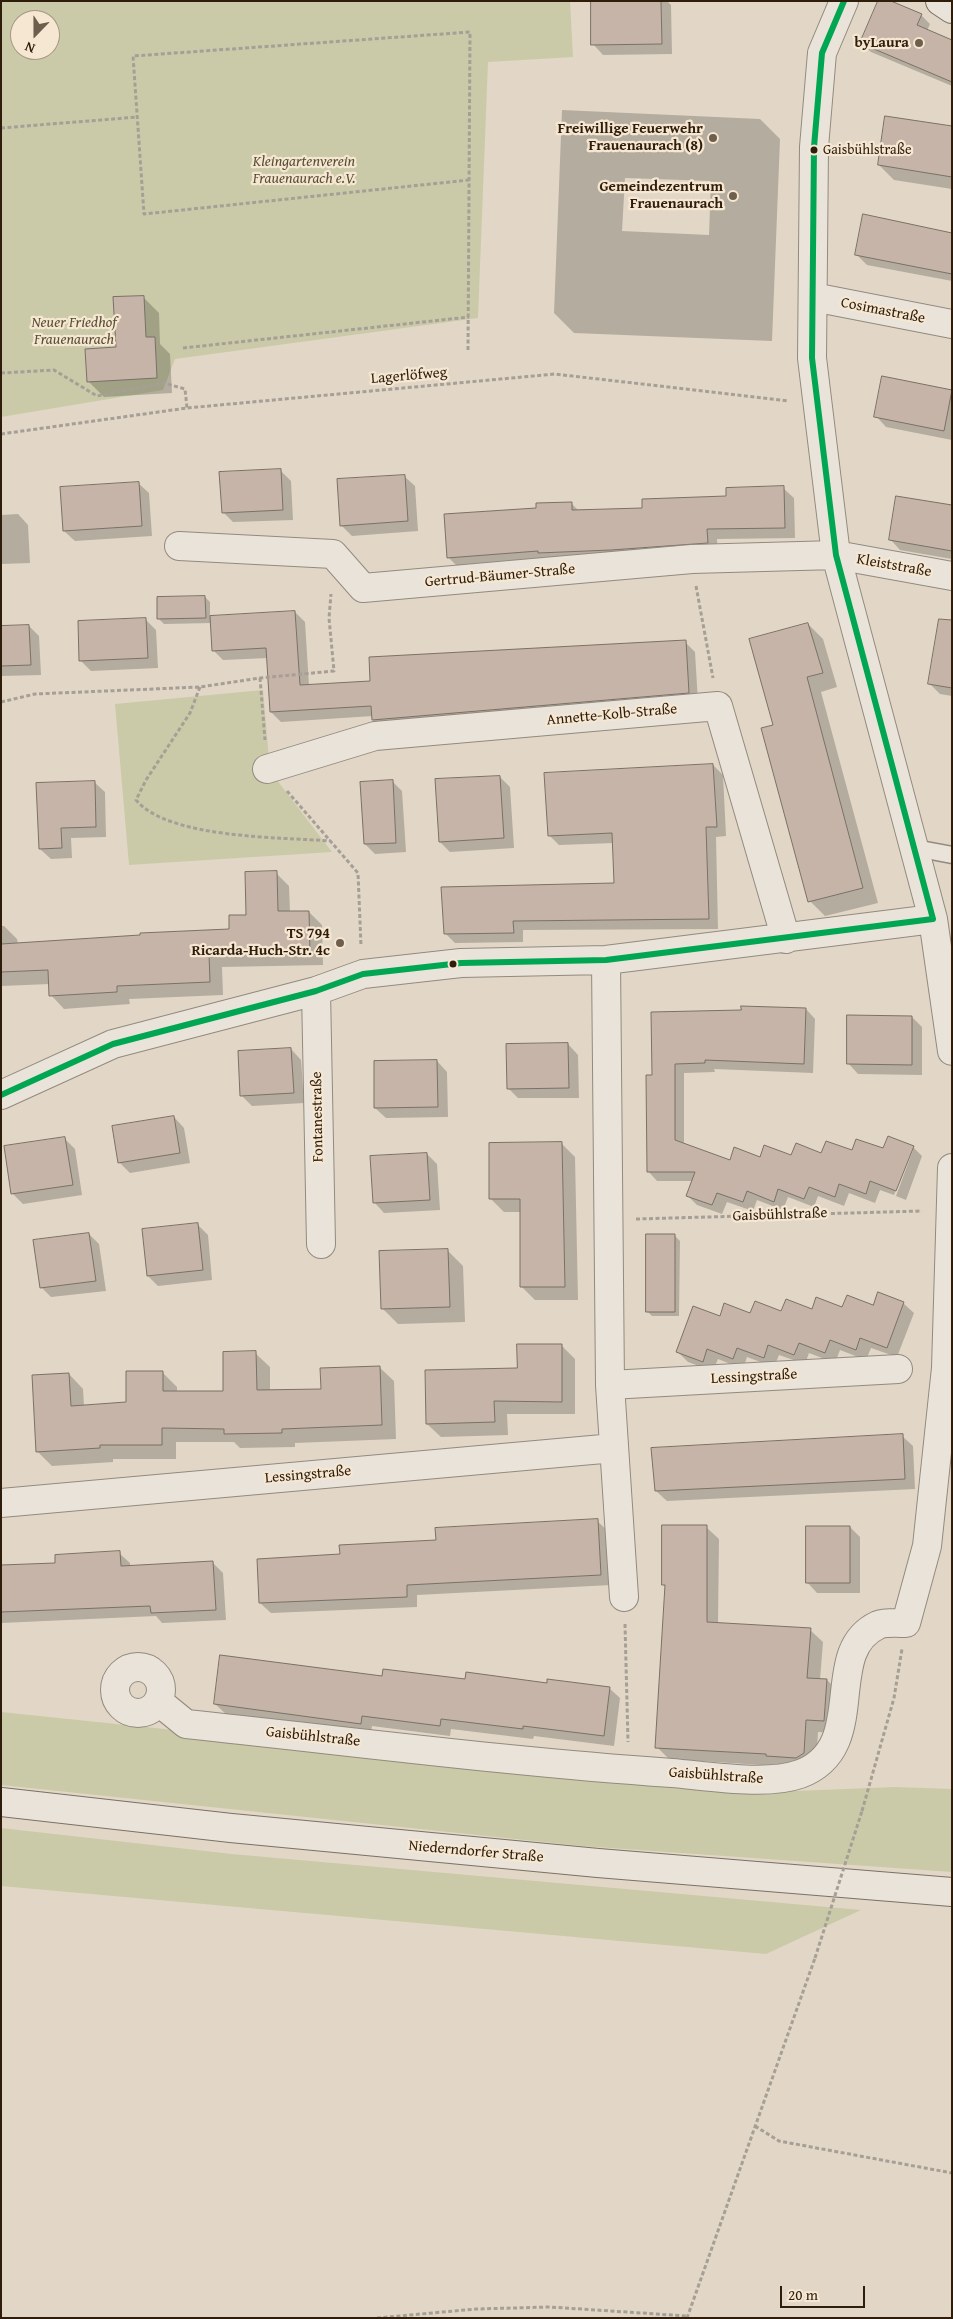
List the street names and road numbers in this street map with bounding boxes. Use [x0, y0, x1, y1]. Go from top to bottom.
street label: Cosimastraße [839, 294, 927, 328]
street label: Lagerlöfweg [370, 364, 448, 388]
street label: Kleiststraße [855, 551, 933, 581]
street label: Gertrud-Bäumer-Straße [424, 560, 576, 592]
street label: Annette-Kolb-Straße [546, 700, 678, 730]
street label: Fontanestraße [308, 1071, 328, 1163]
street label: Gaisbühlstraße [732, 1204, 828, 1226]
street label: Lessingstraße [710, 1366, 798, 1388]
street label: Lessingstraße [264, 1462, 352, 1488]
street label: Gaisbühlstraße [265, 1723, 361, 1751]
street label: Gaisbühlstraße [668, 1764, 764, 1788]
street label: Niederndorfer Straße [408, 1837, 544, 1867]

